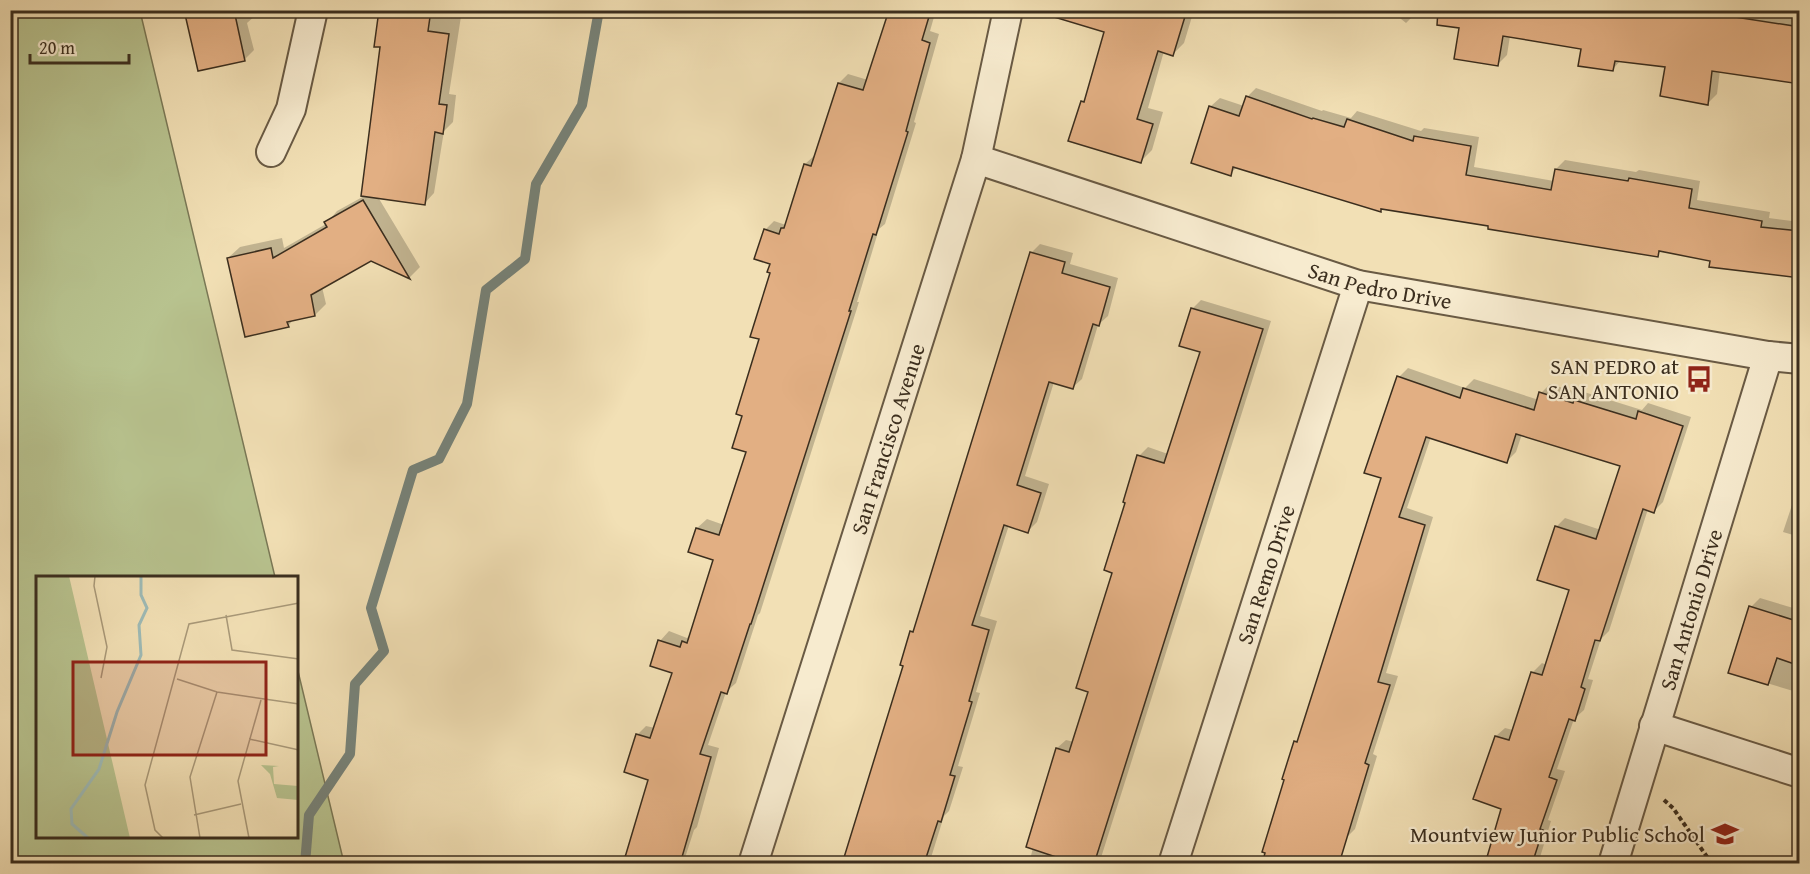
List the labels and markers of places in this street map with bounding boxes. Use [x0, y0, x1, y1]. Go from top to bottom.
place label: SAN PEDRO at SAN ANTONIO [1548, 350, 1679, 407]
bus stop icon: SAN PEDRO at SAN ANTONIO [1684, 364, 1714, 394]
place label: Mountview Junior Public School [1410, 818, 1705, 850]
school or university icon: Mountview Junior Public School [1710, 819, 1740, 849]

